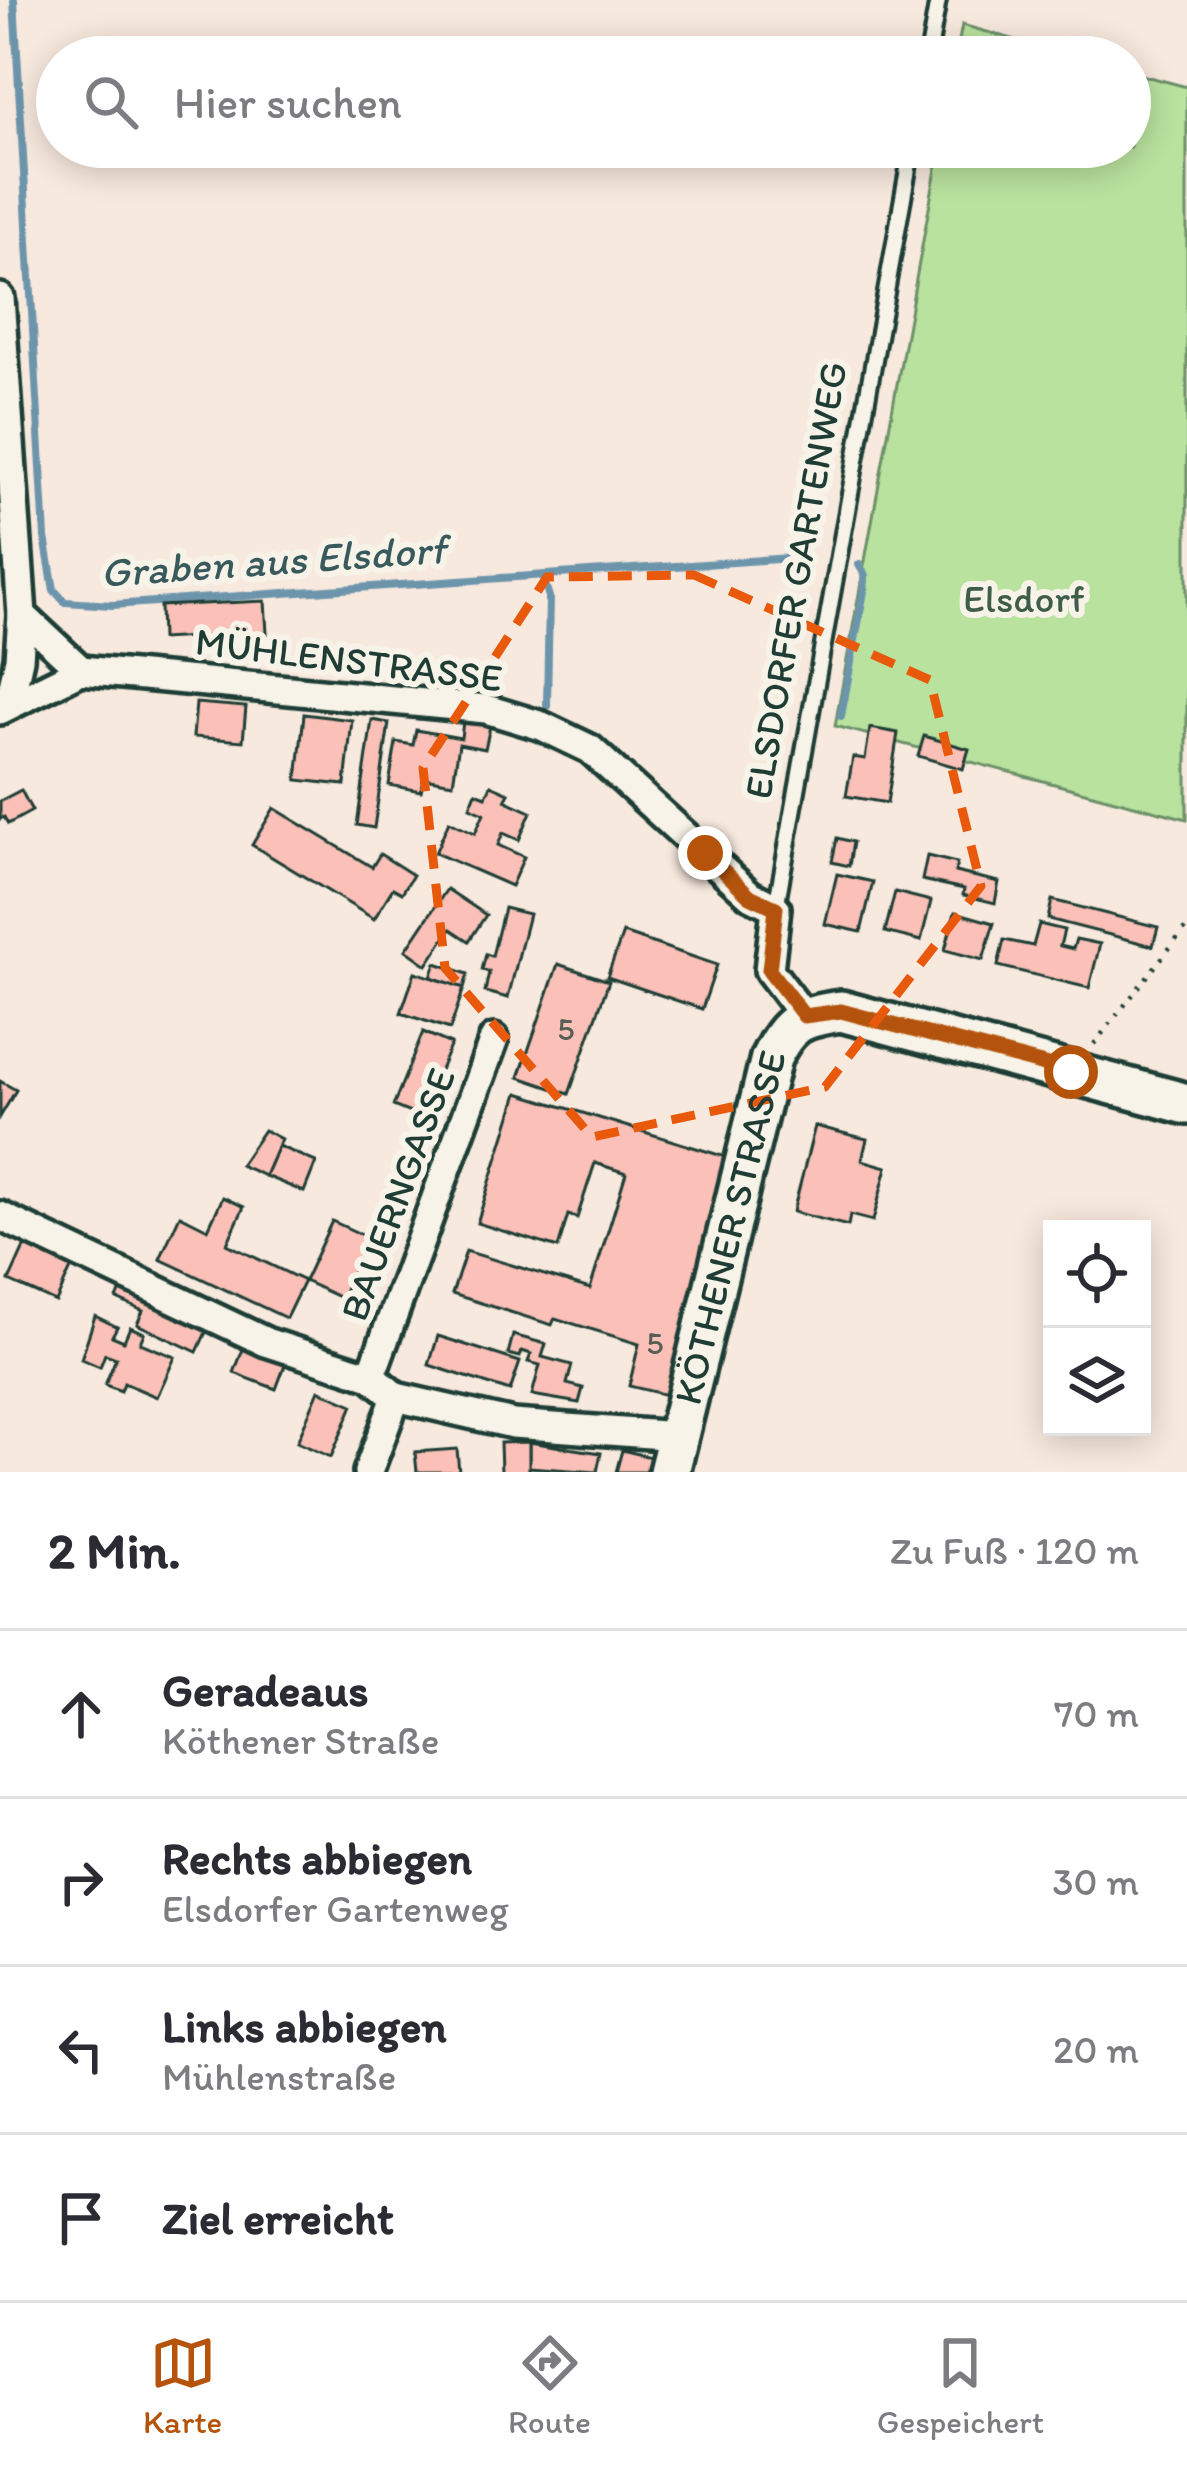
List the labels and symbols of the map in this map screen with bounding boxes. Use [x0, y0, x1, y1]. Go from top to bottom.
street label: ELSDORFER GARTENWEG [734, 358, 857, 802]
water label: Graben aus Elsdorf [99, 522, 455, 598]
park label: Elsdorf [963, 575, 1085, 622]
street label: MÜHLENSTRASSE [193, 617, 505, 702]
route end [678, 826, 732, 880]
house number: 5 [557, 1009, 575, 1048]
route start [1044, 1045, 1098, 1099]
street label: KÖTHENER STRASSE [664, 1046, 796, 1409]
street label: BAUERNGASSE [330, 1061, 465, 1327]
house number: 5 [646, 1323, 664, 1362]

